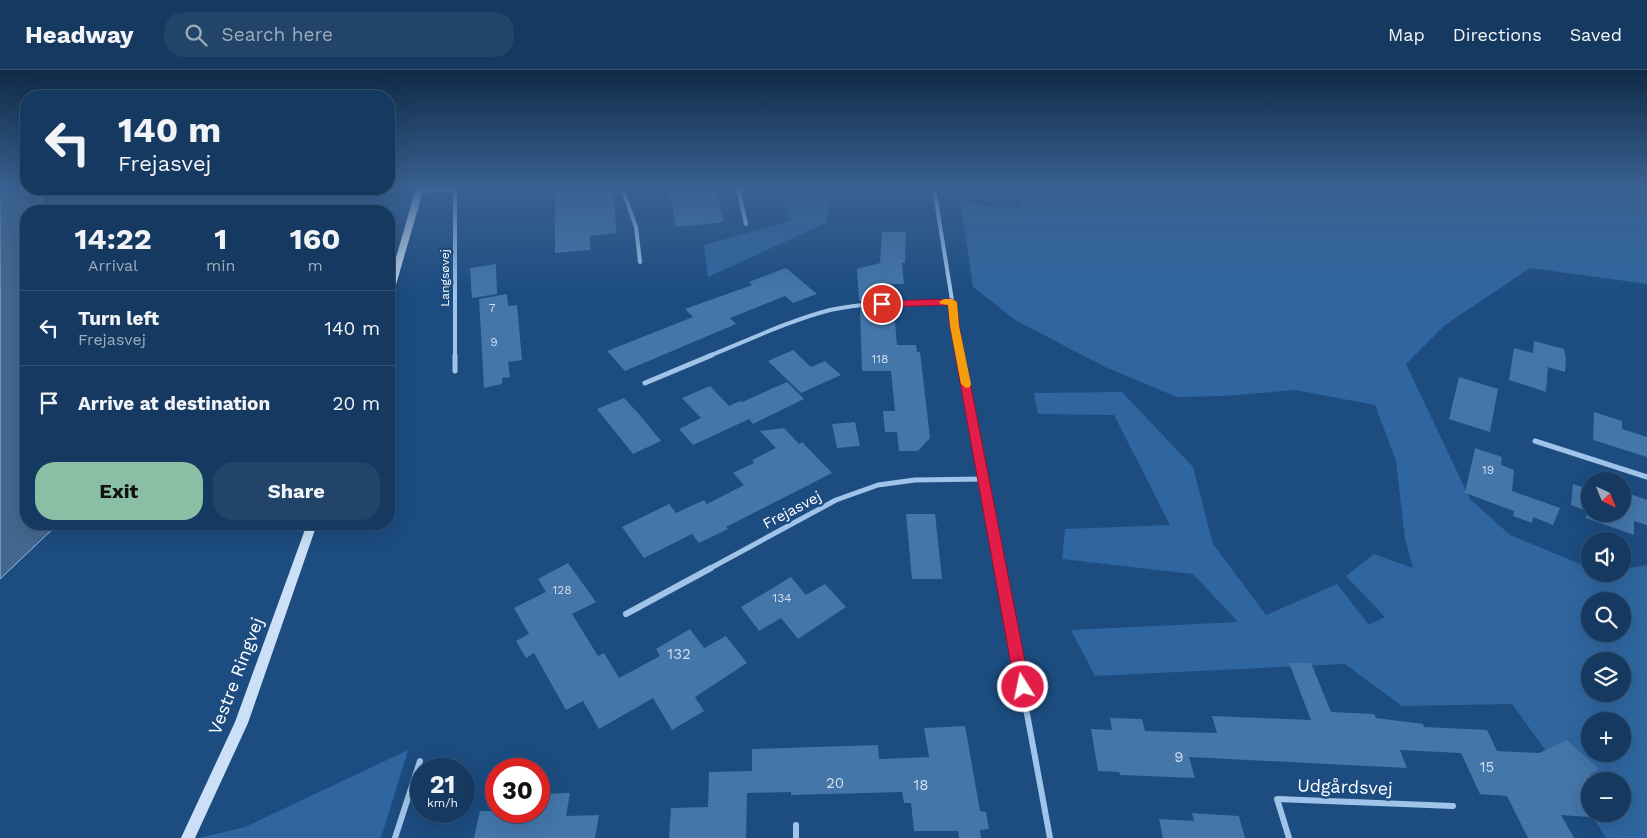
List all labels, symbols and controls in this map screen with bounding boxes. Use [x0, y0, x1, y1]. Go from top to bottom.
search box [164, 12, 514, 57]
text: Headway [25, 21, 134, 49]
icon: search [182, 21, 210, 49]
text: Search here [222, 23, 333, 46]
text: Map [1388, 24, 1425, 45]
text: Directions [1453, 24, 1542, 45]
text: Saved [1570, 24, 1622, 45]
text: 140 m [118, 109, 221, 151]
icon: left [35, 110, 100, 175]
text: Frejasvej [118, 151, 211, 176]
text: 14:22 [74, 221, 152, 256]
text: 1 [214, 221, 227, 256]
text: 160 [290, 221, 341, 256]
street label: Langsøvej [438, 249, 452, 307]
text: Arrival [88, 256, 138, 275]
text: min [206, 256, 235, 275]
text: m [308, 256, 323, 275]
pin [861, 283, 903, 325]
icon: arrive [868, 290, 896, 318]
house number: 7 [489, 301, 496, 315]
text: Turn left [78, 307, 159, 330]
icon: left [35, 314, 63, 342]
text: 140 m [325, 317, 380, 340]
text: Frejasvej [78, 330, 146, 349]
house number: 9 [490, 335, 498, 349]
house number: 118 [872, 352, 888, 366]
icon: arrive [35, 389, 63, 417]
text: Arrive at destination [78, 392, 270, 415]
text: 20 m [333, 392, 380, 415]
button: Exit [35, 462, 203, 520]
button: Share [213, 462, 380, 520]
house number: 19 [1482, 463, 1494, 477]
north arrow [1581, 472, 1631, 522]
map controls [1581, 472, 1631, 822]
street label: Frejasvej [760, 487, 824, 533]
button: sound [1581, 532, 1631, 582]
house number: 128 [552, 583, 572, 597]
house number: 134 [772, 591, 792, 605]
button: search [1581, 592, 1631, 642]
street label: Vestre Ringvej [204, 614, 268, 737]
house number: 132 [667, 645, 691, 663]
button: layers [1581, 652, 1631, 702]
position arrow [996, 660, 1048, 712]
button: + [1581, 712, 1631, 762]
house number: 9 [1174, 748, 1184, 766]
speed limit sign: 30 [485, 758, 550, 823]
house number: 15 [1480, 758, 1494, 776]
text: 21 [430, 770, 455, 799]
button: − [1581, 772, 1631, 822]
house number: 20 [826, 774, 844, 792]
street label: Udgårdsvej [1297, 774, 1393, 799]
house number: 18 [913, 776, 929, 794]
text: km/h [427, 796, 458, 810]

